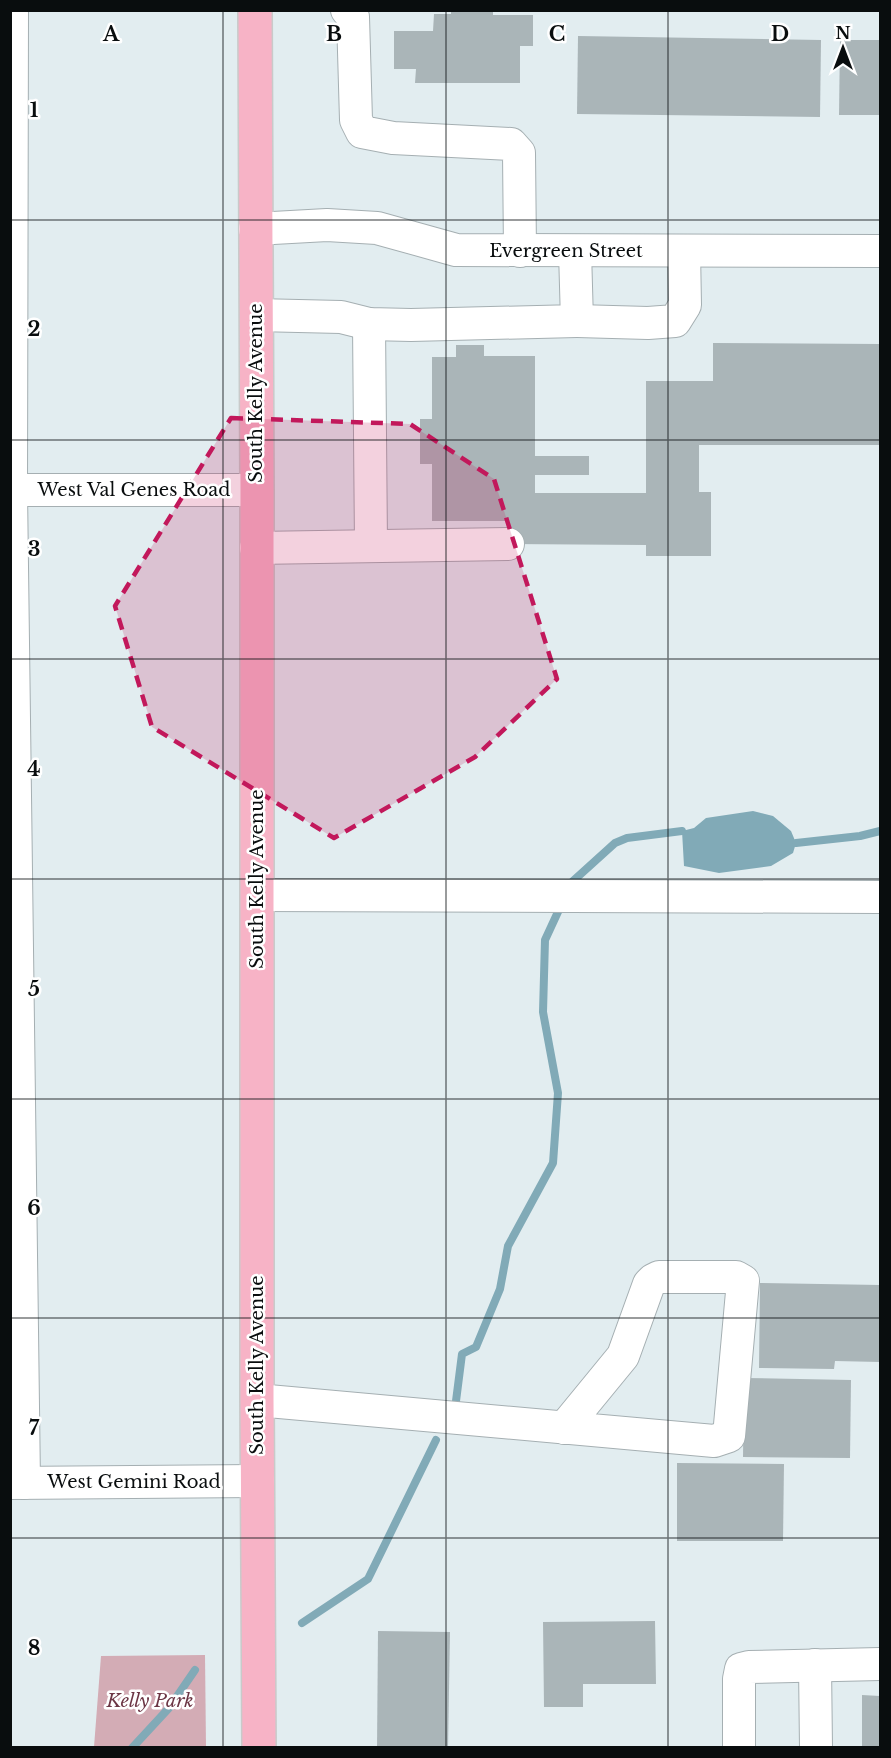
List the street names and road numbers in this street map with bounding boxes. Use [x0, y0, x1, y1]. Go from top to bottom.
street label: Evergreen Street [489, 240, 643, 262]
street label: South Kelly Avenue [245, 303, 267, 483]
street label: West Val Genes Road [37, 479, 230, 501]
street label: South Kelly Avenue [246, 789, 268, 969]
street label: South Kelly Avenue [246, 1275, 268, 1455]
street label: West Gemini Road [46, 1471, 221, 1493]

